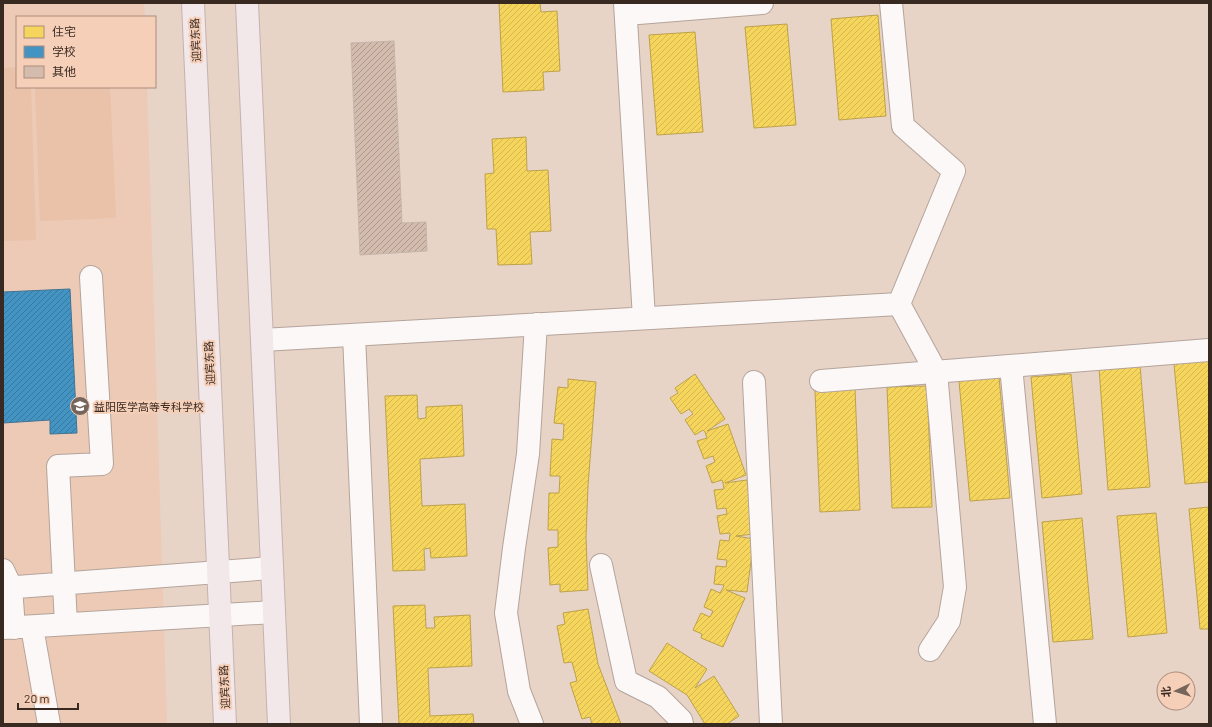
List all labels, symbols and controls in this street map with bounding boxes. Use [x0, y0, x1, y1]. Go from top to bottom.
legend [16, 16, 156, 88]
street label: 迎宾东路 [187, 18, 203, 62]
text: 住宅 [52, 24, 76, 38]
text: 学校 [52, 44, 76, 58]
text: 其他 [52, 64, 76, 78]
street label: 迎宾东路 [201, 341, 217, 385]
school or university icon: 益阳医学高等专科学校 [69, 395, 91, 417]
place label: 益阳医学高等专科学校 [94, 400, 204, 413]
street label: 迎宾东路 [216, 665, 232, 709]
north arrow [1156, 671, 1196, 711]
scale bar [18, 685, 78, 711]
text: 北 [1159, 686, 1172, 698]
text: 20 m [24, 691, 50, 705]

